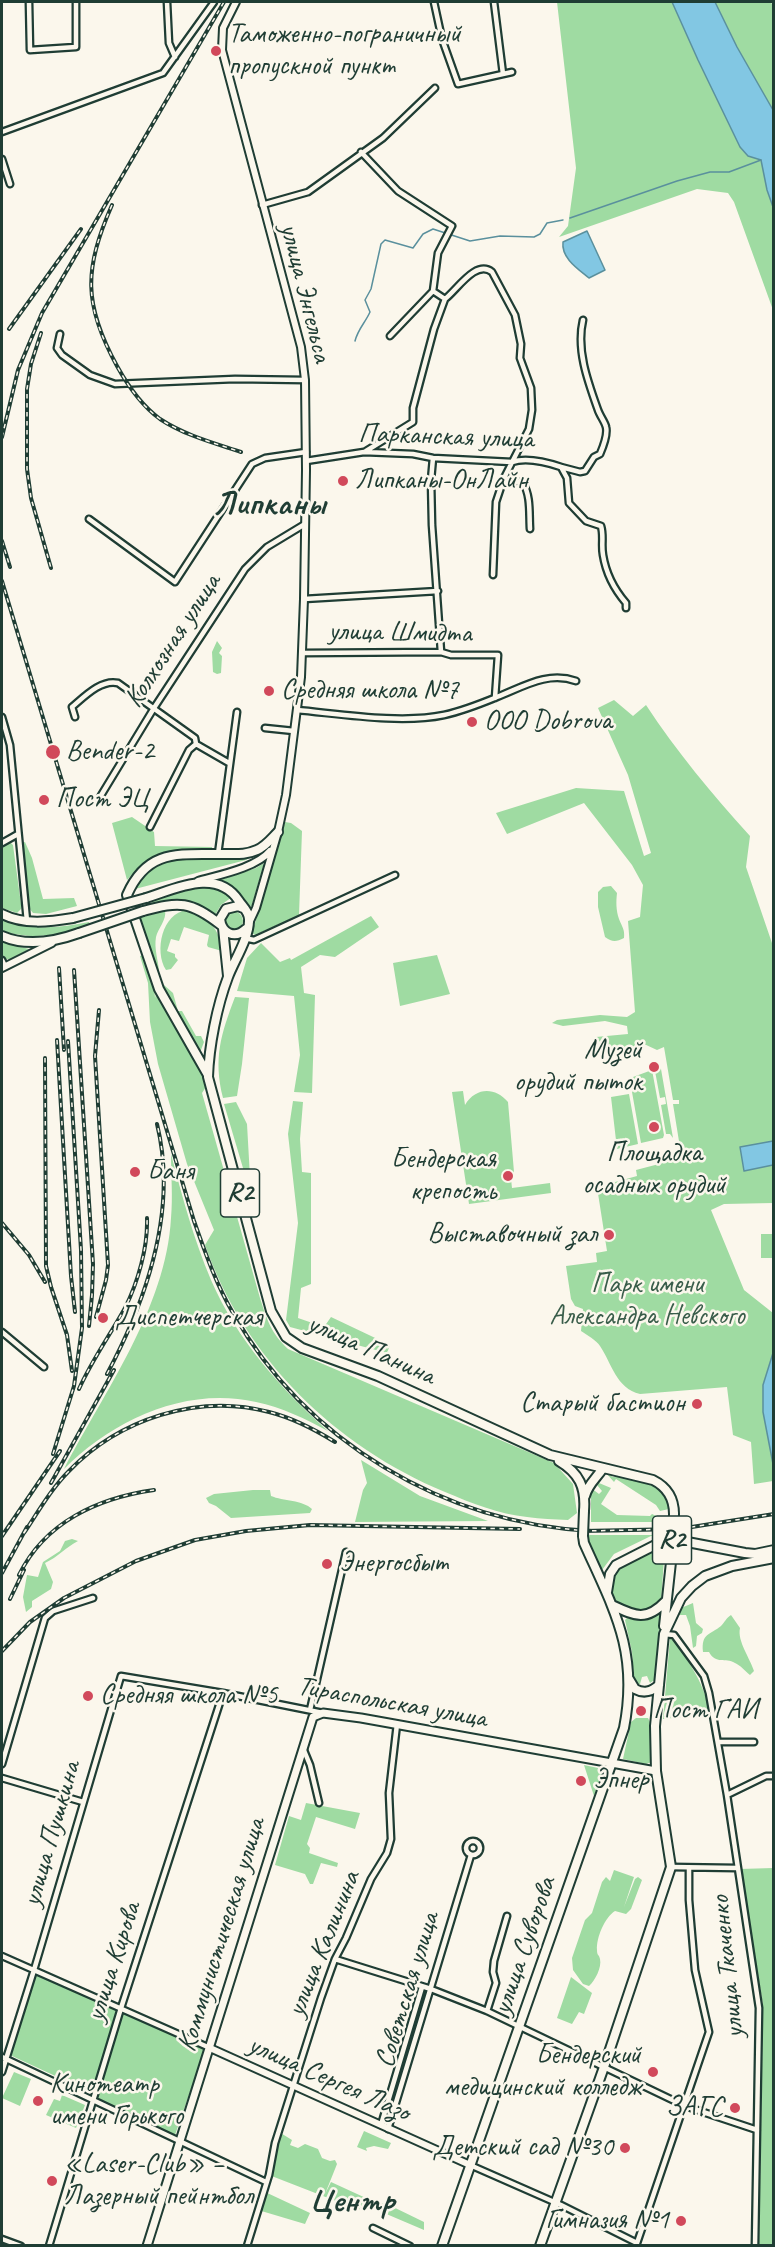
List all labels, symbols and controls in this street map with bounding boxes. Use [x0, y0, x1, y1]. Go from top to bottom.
place label: Таможенно-пограничный пропускной пункт [228, 18, 461, 84]
marker: Таможенно-пограничный пропускной пункт [209, 44, 223, 58]
street label: улица Энгельса [272, 220, 338, 366]
street label: Парканская улица [358, 417, 534, 457]
place label: Липканы-ОнЛайн [355, 464, 528, 498]
marker: Липканы-ОнЛайн [336, 474, 350, 488]
district label: Липканы [213, 485, 325, 525]
street label: Колхозная улица [117, 568, 229, 714]
street label: улица Шмидта [328, 615, 472, 651]
place label: Средняя школа №7 [281, 674, 458, 708]
marker: Средняя школа №7 [262, 684, 276, 698]
place label: OOO Dobrova [484, 705, 612, 739]
marker: OOO Dobrova [465, 715, 479, 729]
place label: Bender-2 [66, 735, 154, 769]
marker: Bender-2 [44, 743, 62, 761]
place label: Пост ЭЦ [56, 783, 148, 817]
marker: Пост ЭЦ [37, 793, 51, 807]
place label: Музей орудий пыток [514, 1034, 642, 1100]
marker: Музей орудий пыток [647, 1060, 661, 1074]
marker: Площадка осадных орудий [647, 1120, 661, 1134]
place label: Площадка осадных орудий [582, 1137, 726, 1203]
place label: Бендерская крепость [391, 1143, 496, 1209]
place label: Баня [147, 1155, 194, 1189]
marker: Баня [128, 1165, 142, 1179]
road number: R2 [220, 1169, 260, 1217]
marker: Бендерская крепость [501, 1169, 515, 1183]
place label: Выставочный зал [427, 1218, 597, 1252]
marker: Выставочный зал [602, 1228, 616, 1242]
park label: Парк имени Александра Невского [549, 1268, 745, 1334]
place label: Диспетчерская [115, 1301, 262, 1335]
street label: улица Панина [302, 1307, 440, 1393]
marker: Диспетчерская [96, 1311, 110, 1325]
place label: Старый бастион [520, 1387, 685, 1421]
marker: Старый бастион [690, 1397, 704, 1411]
road number: R2 [652, 1516, 692, 1564]
place label: Энергосбыт [339, 1547, 448, 1581]
marker: Энергосбыт [320, 1557, 334, 1571]
street label: Тираспольская улица [295, 1670, 489, 1736]
place label: Средняя школа №5 [100, 1679, 277, 1713]
marker: Средняя школа №5 [81, 1689, 95, 1703]
place label: Пост ГАИ [653, 1694, 757, 1728]
marker: Пост ГАИ [634, 1704, 648, 1718]
street label: улица Пушкина [15, 1758, 89, 1910]
place label: Эпнер [593, 1764, 648, 1798]
marker: Эпнер [574, 1774, 588, 1788]
street label: Коммунистическая улица [171, 1814, 273, 2056]
street label: улица Калинина [280, 1866, 368, 2022]
street label: улица Суворова [486, 1873, 564, 2019]
street label: улица Ткаченко [704, 1894, 752, 2040]
street label: улица Кирова [79, 1898, 149, 2026]
street label: Советская улица [368, 1908, 448, 2072]
street label: улица Сергея Лазо [243, 2028, 415, 2130]
place label: Бендерский медицинский колледж [444, 2039, 641, 2105]
marker: Бендерский медицинский колледж [646, 2065, 660, 2079]
place label: Кинотеатр имени Горького [50, 2068, 183, 2134]
place label: ЗАГС [666, 2091, 723, 2125]
marker: Кинотеатр имени Горького [31, 2094, 45, 2108]
marker: ЗАГС [728, 2101, 742, 2115]
place label: Детский сад №30 [432, 2131, 613, 2165]
marker: Детский сад №30 [618, 2141, 632, 2155]
place label: «Laser-Club» – Лазерный пейнтбол [64, 2148, 253, 2214]
marker: «Laser-Club» – Лазерный пейнтбол [45, 2174, 59, 2188]
district label: Центр [309, 2182, 395, 2222]
place label: Гимназия №1 [546, 2204, 669, 2238]
marker: Гимназия №1 [674, 2214, 688, 2228]

